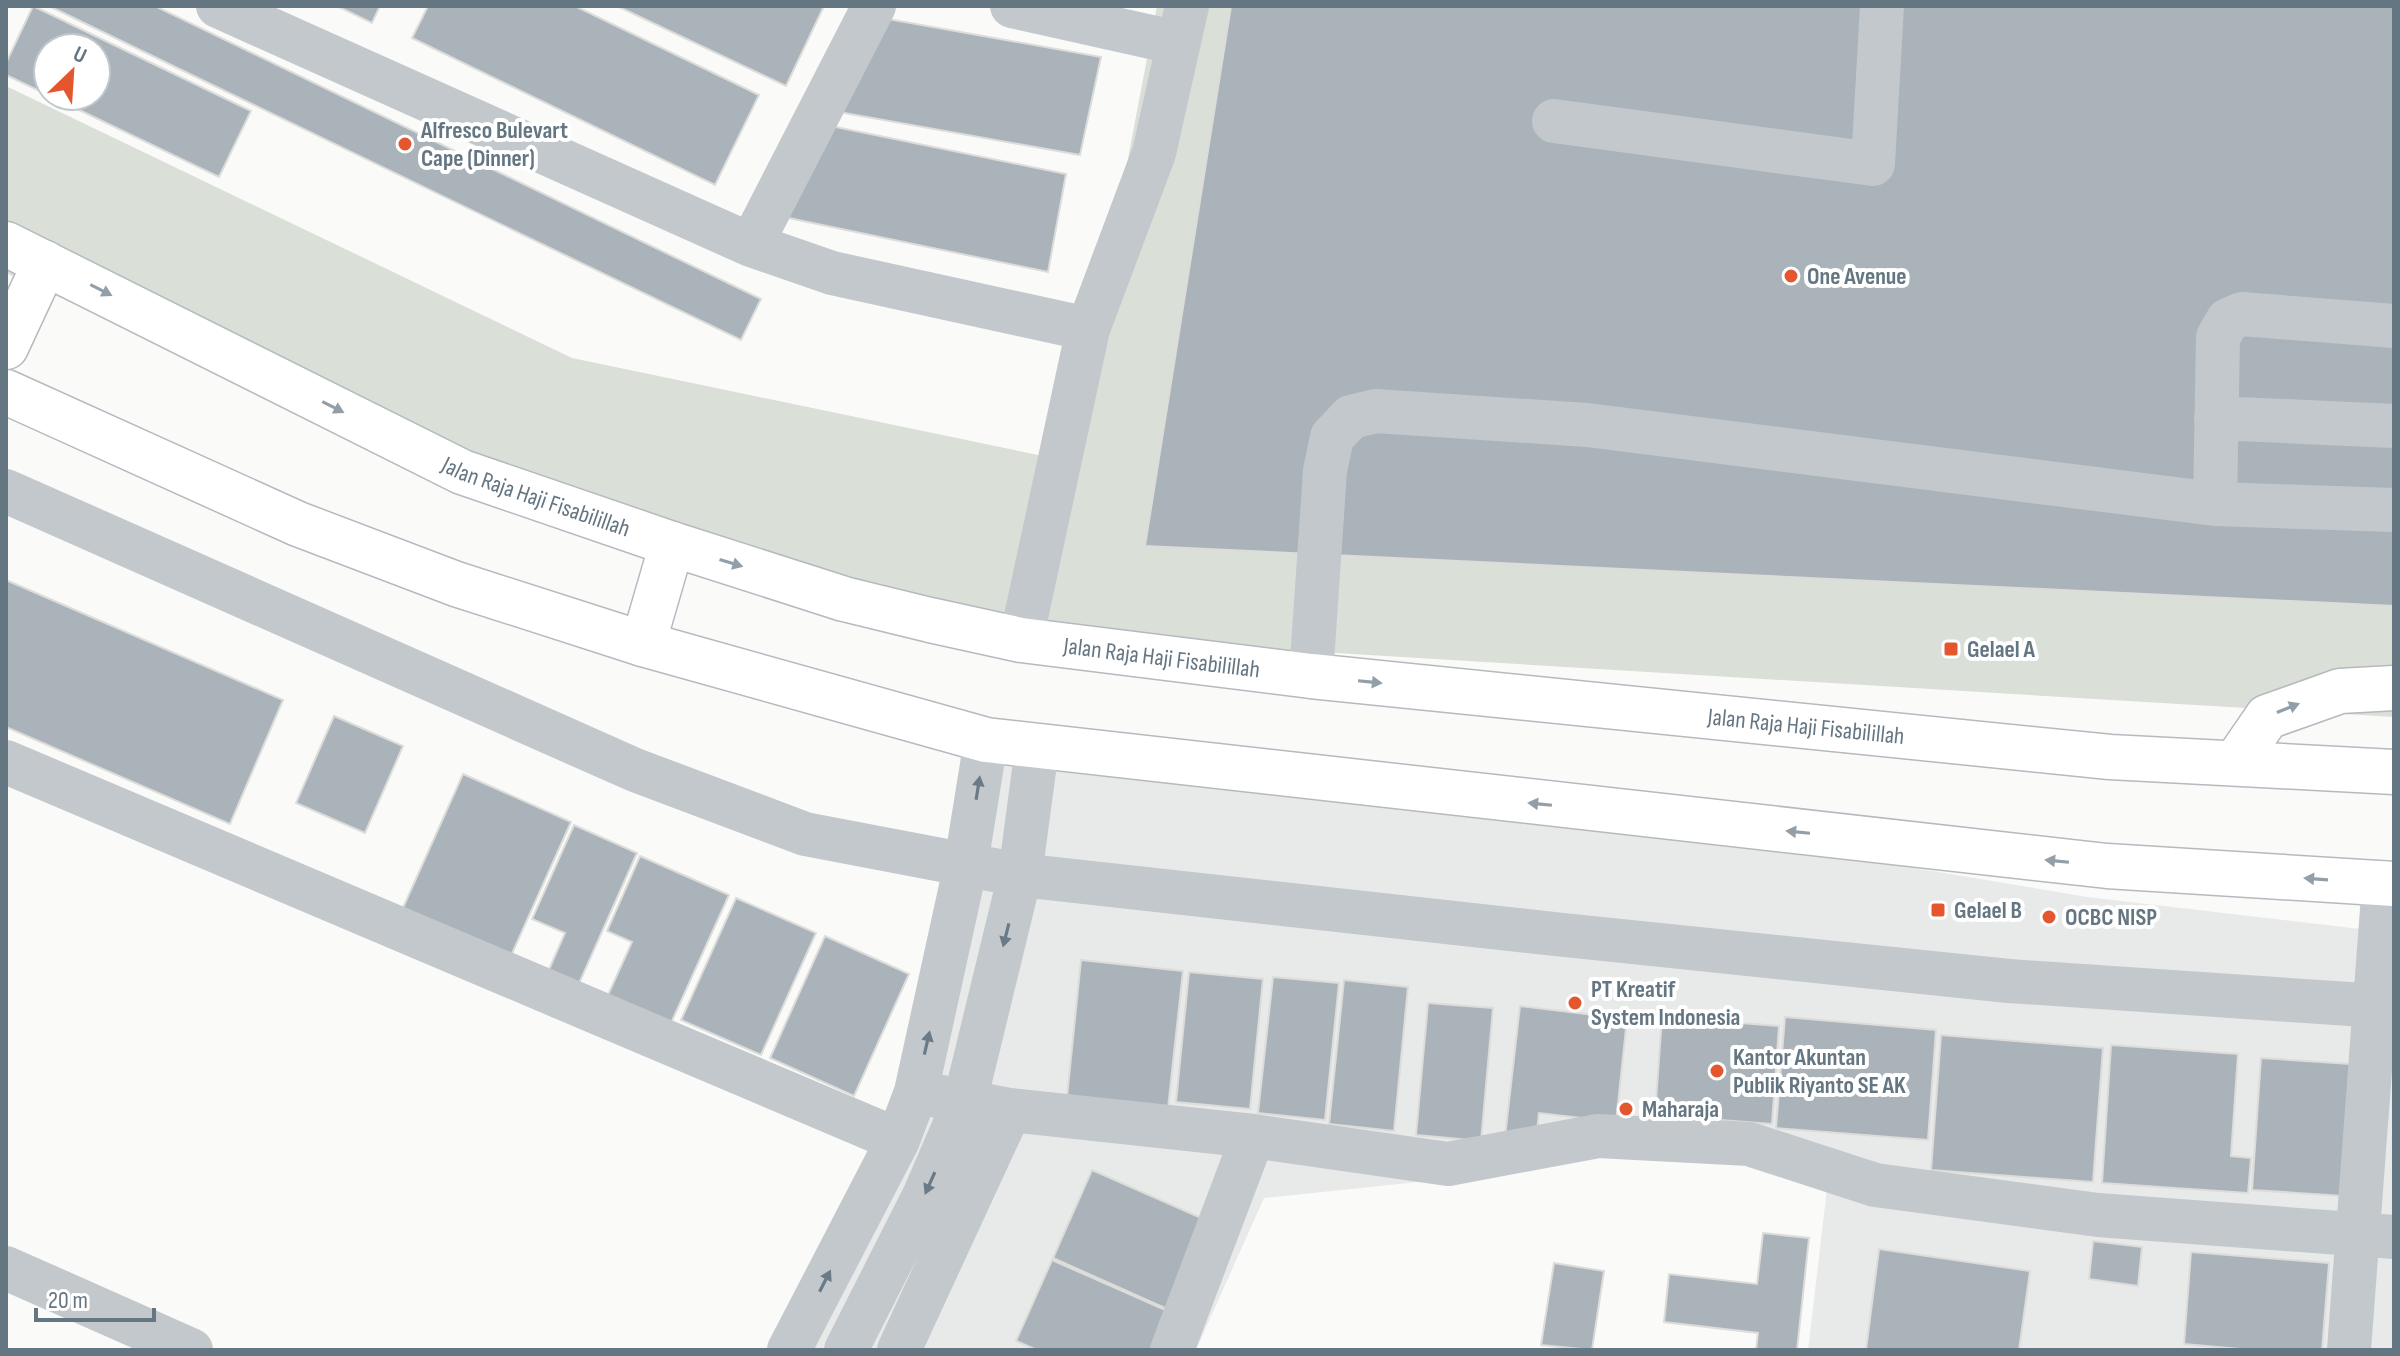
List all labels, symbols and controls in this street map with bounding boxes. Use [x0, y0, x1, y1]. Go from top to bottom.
north arrow [32, 32, 112, 112]
text: U [69, 41, 91, 70]
place label: Alfresco Bulevart Cape (Dinner) [420, 116, 568, 173]
marker: Alfresco Bulevart Cape (Dinner) [396, 135, 414, 153]
place label: One Avenue [1807, 262, 1907, 291]
marker: One Avenue [1782, 267, 1800, 285]
one-way arrow [90, 284, 113, 297]
one-way arrow [322, 401, 345, 414]
street label: Jalan Raja Haji Fisabilillah [436, 450, 634, 544]
one-way arrow [719, 557, 743, 570]
street label: Jalan Raja Haji Fisabilillah [1061, 631, 1262, 685]
place label: Gelael A [1967, 635, 2035, 664]
marker: Gelael A [1942, 640, 1960, 658]
one-way arrow [1358, 676, 1383, 689]
one-way arrow [2276, 701, 2300, 714]
street label: Jalan Raja Haji Fisabilillah [1705, 702, 1906, 751]
one-way arrow [972, 775, 985, 800]
one-way arrow [1527, 797, 1552, 810]
one-way arrow [1785, 826, 1810, 839]
one-way arrow [2044, 854, 2069, 867]
one-way arrow [2303, 872, 2328, 885]
place label: Gelael B [1954, 896, 2022, 925]
marker: Gelael B [1929, 901, 1947, 919]
place label: OCBC NISP [2065, 903, 2157, 932]
marker: OCBC NISP [2040, 908, 2058, 926]
one-way arrow [999, 923, 1011, 948]
place label: PT Kreatif System Indonesia [1591, 975, 1740, 1032]
marker: PT Kreatif System Indonesia [1566, 994, 1584, 1012]
one-way arrow [921, 1030, 934, 1055]
place label: Kantor Akuntan Publik Riyanto SE AK [1733, 1043, 1906, 1100]
marker: Kantor Akuntan Publik Riyanto SE AK [1708, 1062, 1726, 1080]
place label: Maharaja [1642, 1095, 1719, 1124]
marker: Maharaja [1617, 1100, 1635, 1118]
one-way arrow [923, 1171, 936, 1195]
one-way arrow [819, 1269, 832, 1292]
scale bar [36, 1272, 154, 1322]
text: 20 m [48, 1286, 88, 1315]

